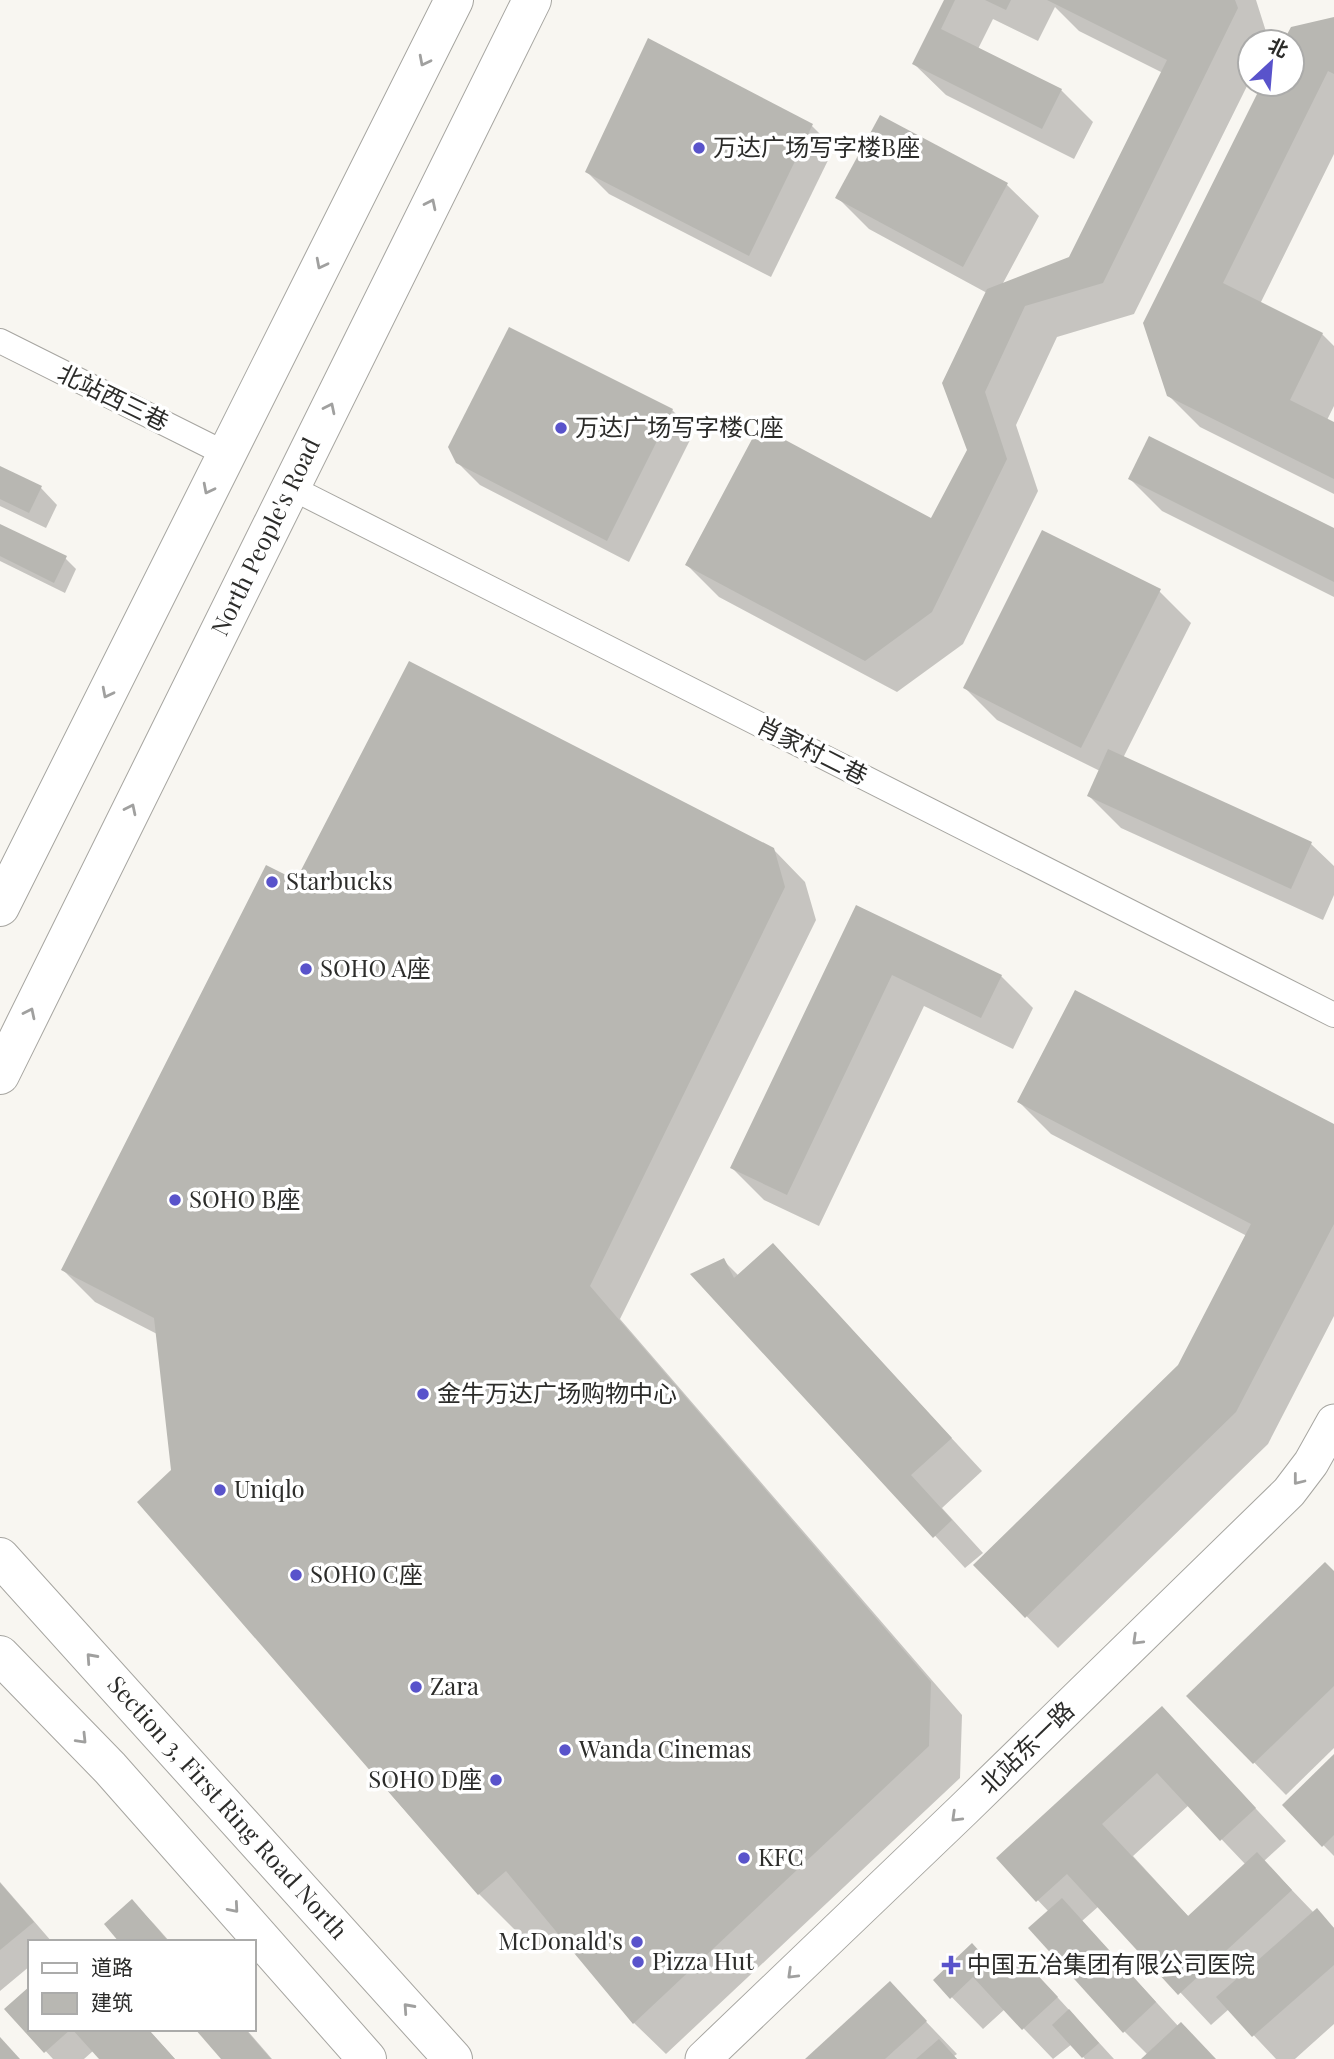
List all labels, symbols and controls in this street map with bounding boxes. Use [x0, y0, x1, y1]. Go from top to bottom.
north arrow [1236, 28, 1306, 98]
text: 北 [1265, 31, 1293, 63]
one-way arrow [418, 54, 432, 66]
place label: 万达广场写字楼B座 [713, 130, 920, 162]
marker: 万达广场写字楼B座 [691, 140, 707, 156]
one-way arrow [422, 199, 436, 211]
one-way arrow [316, 257, 330, 269]
street label: 北站西三巷 [53, 356, 175, 437]
one-way arrow [321, 403, 335, 415]
place label: 万达广场写字楼C座 [575, 410, 784, 442]
marker: 万达广场写字楼C座 [553, 420, 569, 436]
street label: North People's Road [202, 432, 326, 640]
one-way arrow [203, 482, 217, 494]
one-way arrow [101, 686, 115, 698]
street label: 肖家村二巷 [752, 708, 874, 791]
one-way arrow [123, 804, 137, 816]
place label: Starbucks [286, 864, 393, 896]
marker: Starbucks [264, 874, 280, 890]
place label: SOHO A座 [320, 951, 431, 983]
marker: SOHO A座 [298, 961, 314, 977]
one-way arrow [22, 1008, 36, 1020]
place label: SOHO B座 [189, 1182, 300, 1214]
marker: SOHO B座 [167, 1192, 183, 1208]
place label: 金牛万达广场购物中心 [437, 1376, 677, 1408]
marker: 金牛万达广场购物中心 [415, 1386, 431, 1402]
place label: Uniqlo [234, 1472, 305, 1504]
one-way arrow [1293, 1472, 1306, 1485]
marker: Uniqlo [212, 1482, 228, 1498]
place label: SOHO C座 [310, 1557, 423, 1589]
marker: SOHO C座 [288, 1567, 304, 1583]
one-way arrow [1132, 1632, 1145, 1645]
one-way arrow [87, 1653, 99, 1666]
street label: Section 3, First Ring Road North [102, 1668, 355, 1945]
place label: Zara [430, 1669, 479, 1701]
marker: Zara [408, 1679, 424, 1695]
street label: 北站东一路 [971, 1693, 1080, 1800]
one-way arrow [73, 1731, 86, 1744]
place label: Wanda Cinemas [578, 1732, 751, 1764]
marker: Wanda Cinemas [557, 1742, 573, 1758]
place label: SOHO D座 [368, 1762, 482, 1794]
marker: SOHO D座 [488, 1772, 504, 1788]
one-way arrow [951, 1808, 964, 1821]
place label: KFC [758, 1840, 804, 1872]
marker: KFC [736, 1850, 752, 1866]
one-way arrow [226, 1900, 238, 1913]
place label: McDonald's [498, 1924, 623, 1956]
marker: McDonald's [629, 1934, 645, 1950]
legend [28, 1940, 256, 2031]
place label: Pizza Hut [652, 1944, 754, 1976]
place label: 中国五冶集团有限公司医院 [967, 1947, 1255, 1979]
text: 道路 [91, 1952, 133, 1980]
marker: Pizza Hut [630, 1954, 646, 1970]
marker: 中国五冶集团有限公司医院 [941, 1955, 961, 1975]
one-way arrow [787, 1965, 800, 1978]
text: 建筑 [91, 1987, 133, 2015]
one-way arrow [404, 2003, 416, 2016]

